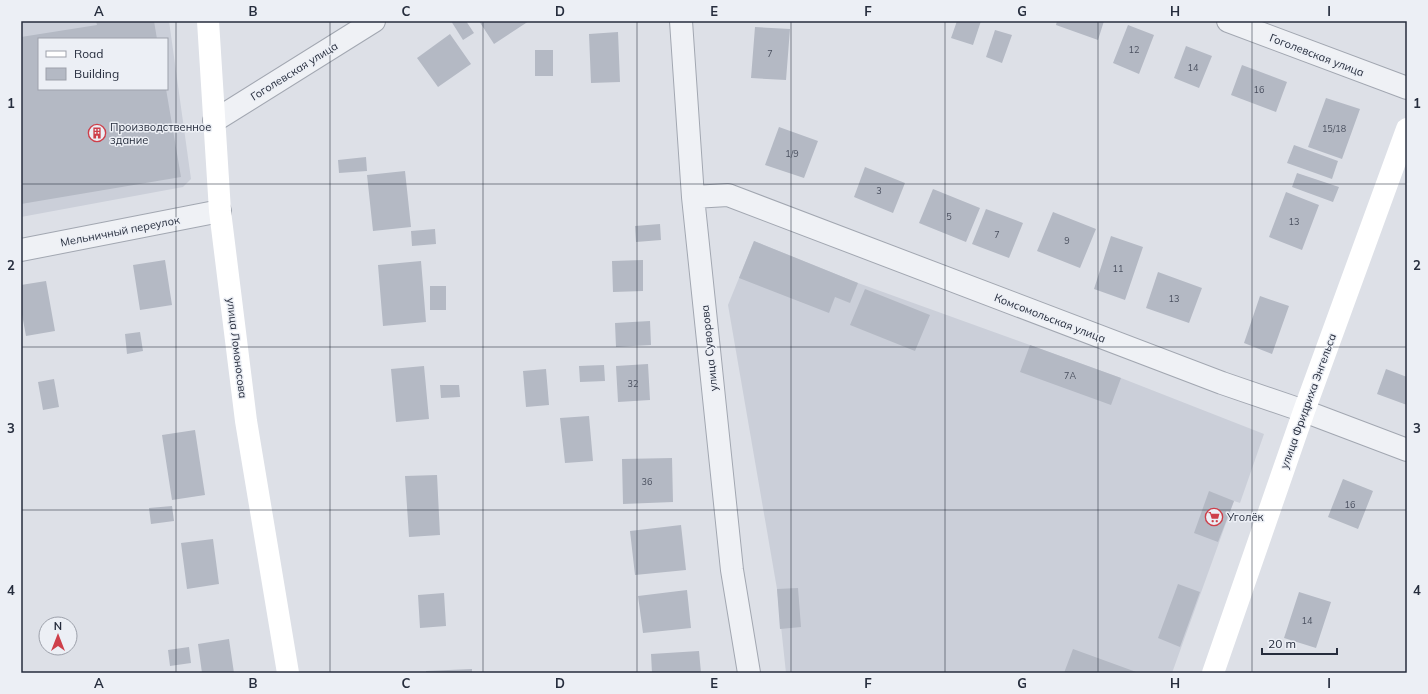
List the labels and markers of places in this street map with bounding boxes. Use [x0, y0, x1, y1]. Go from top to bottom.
place label: Производственное здание [110, 120, 211, 147]
building icon: Производственное здание [87, 123, 107, 143]
supermarket icon: Уголёк [1204, 507, 1224, 527]
place label: Уголёк [1226, 510, 1263, 524]

